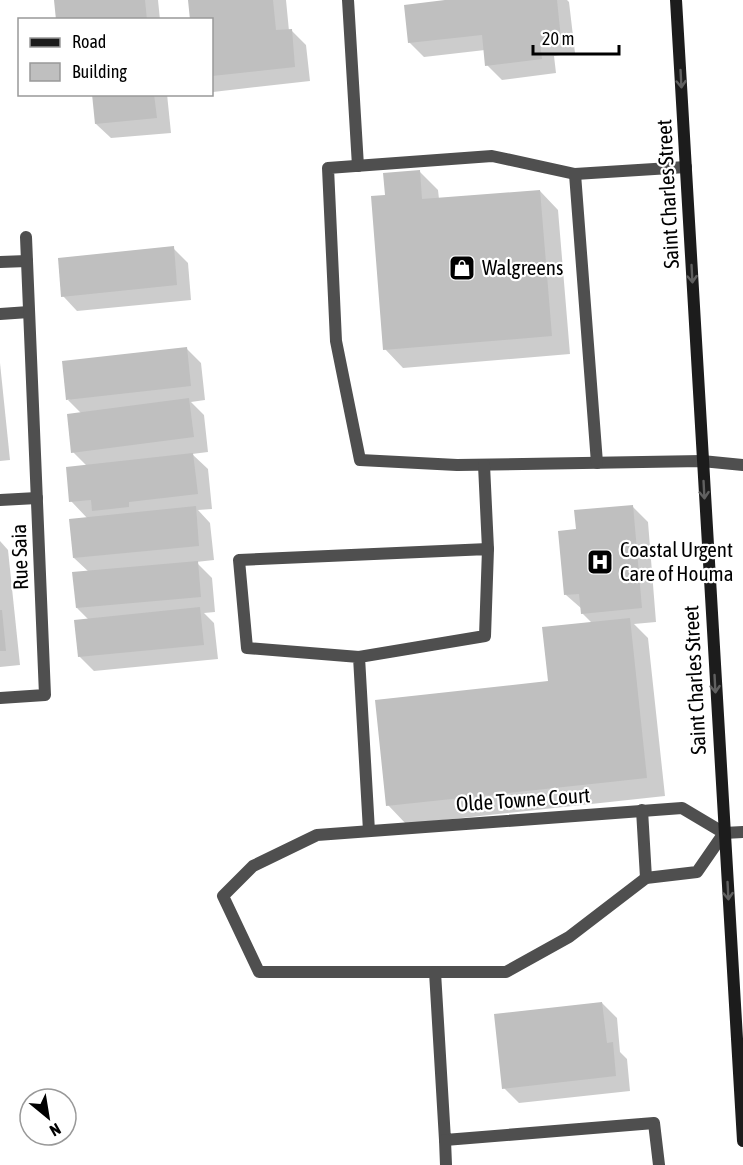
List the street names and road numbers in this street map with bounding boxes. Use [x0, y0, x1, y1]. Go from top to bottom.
street label: Saint Charles Street [651, 119, 683, 269]
street label: Rue Saia [6, 524, 32, 591]
street label: Saint Charles Street [678, 605, 710, 755]
street label: Olde Towne Court [455, 782, 591, 816]

